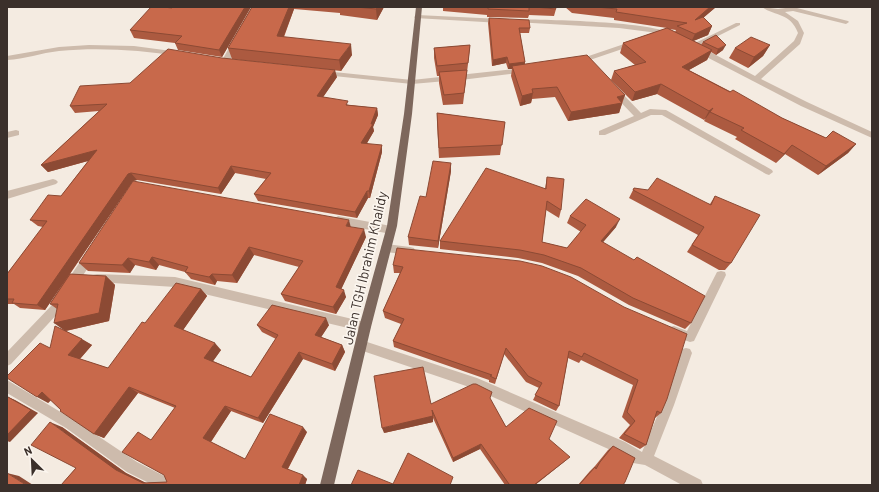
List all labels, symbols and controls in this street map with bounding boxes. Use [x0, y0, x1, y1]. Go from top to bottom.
street label: Jalan TGH Ibrahim Khalidy [339, 189, 391, 346]
north arrow [12, 440, 52, 480]
text: N [22, 443, 34, 458]

